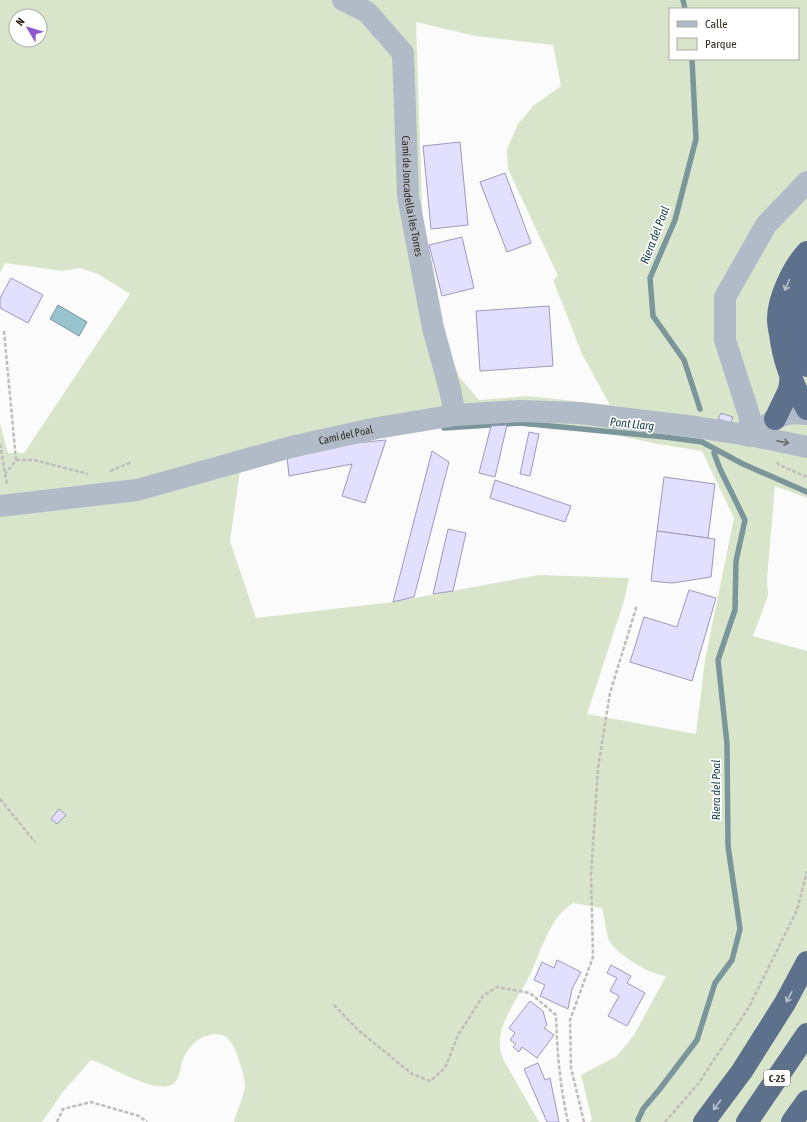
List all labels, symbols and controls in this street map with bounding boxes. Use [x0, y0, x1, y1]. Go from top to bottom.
north arrow [8, 8, 48, 48]
legend [669, 8, 799, 60]
text: N [13, 16, 27, 28]
text: Calle [705, 17, 728, 31]
text: Parque [705, 37, 737, 51]
street label: Camí de Joncadella i les Torres [400, 135, 425, 258]
water label: Riera del Poal [638, 204, 672, 266]
one-way arrow [783, 279, 791, 291]
water label: Pont Llarg [609, 415, 655, 433]
street label: Camí del Poal [318, 423, 374, 447]
one-way arrow [776, 438, 789, 446]
water label: Riera del Poal [709, 760, 723, 820]
one-way arrow [785, 990, 792, 1002]
road number: C-25 [764, 1070, 790, 1086]
one-way arrow [713, 1099, 721, 1110]

